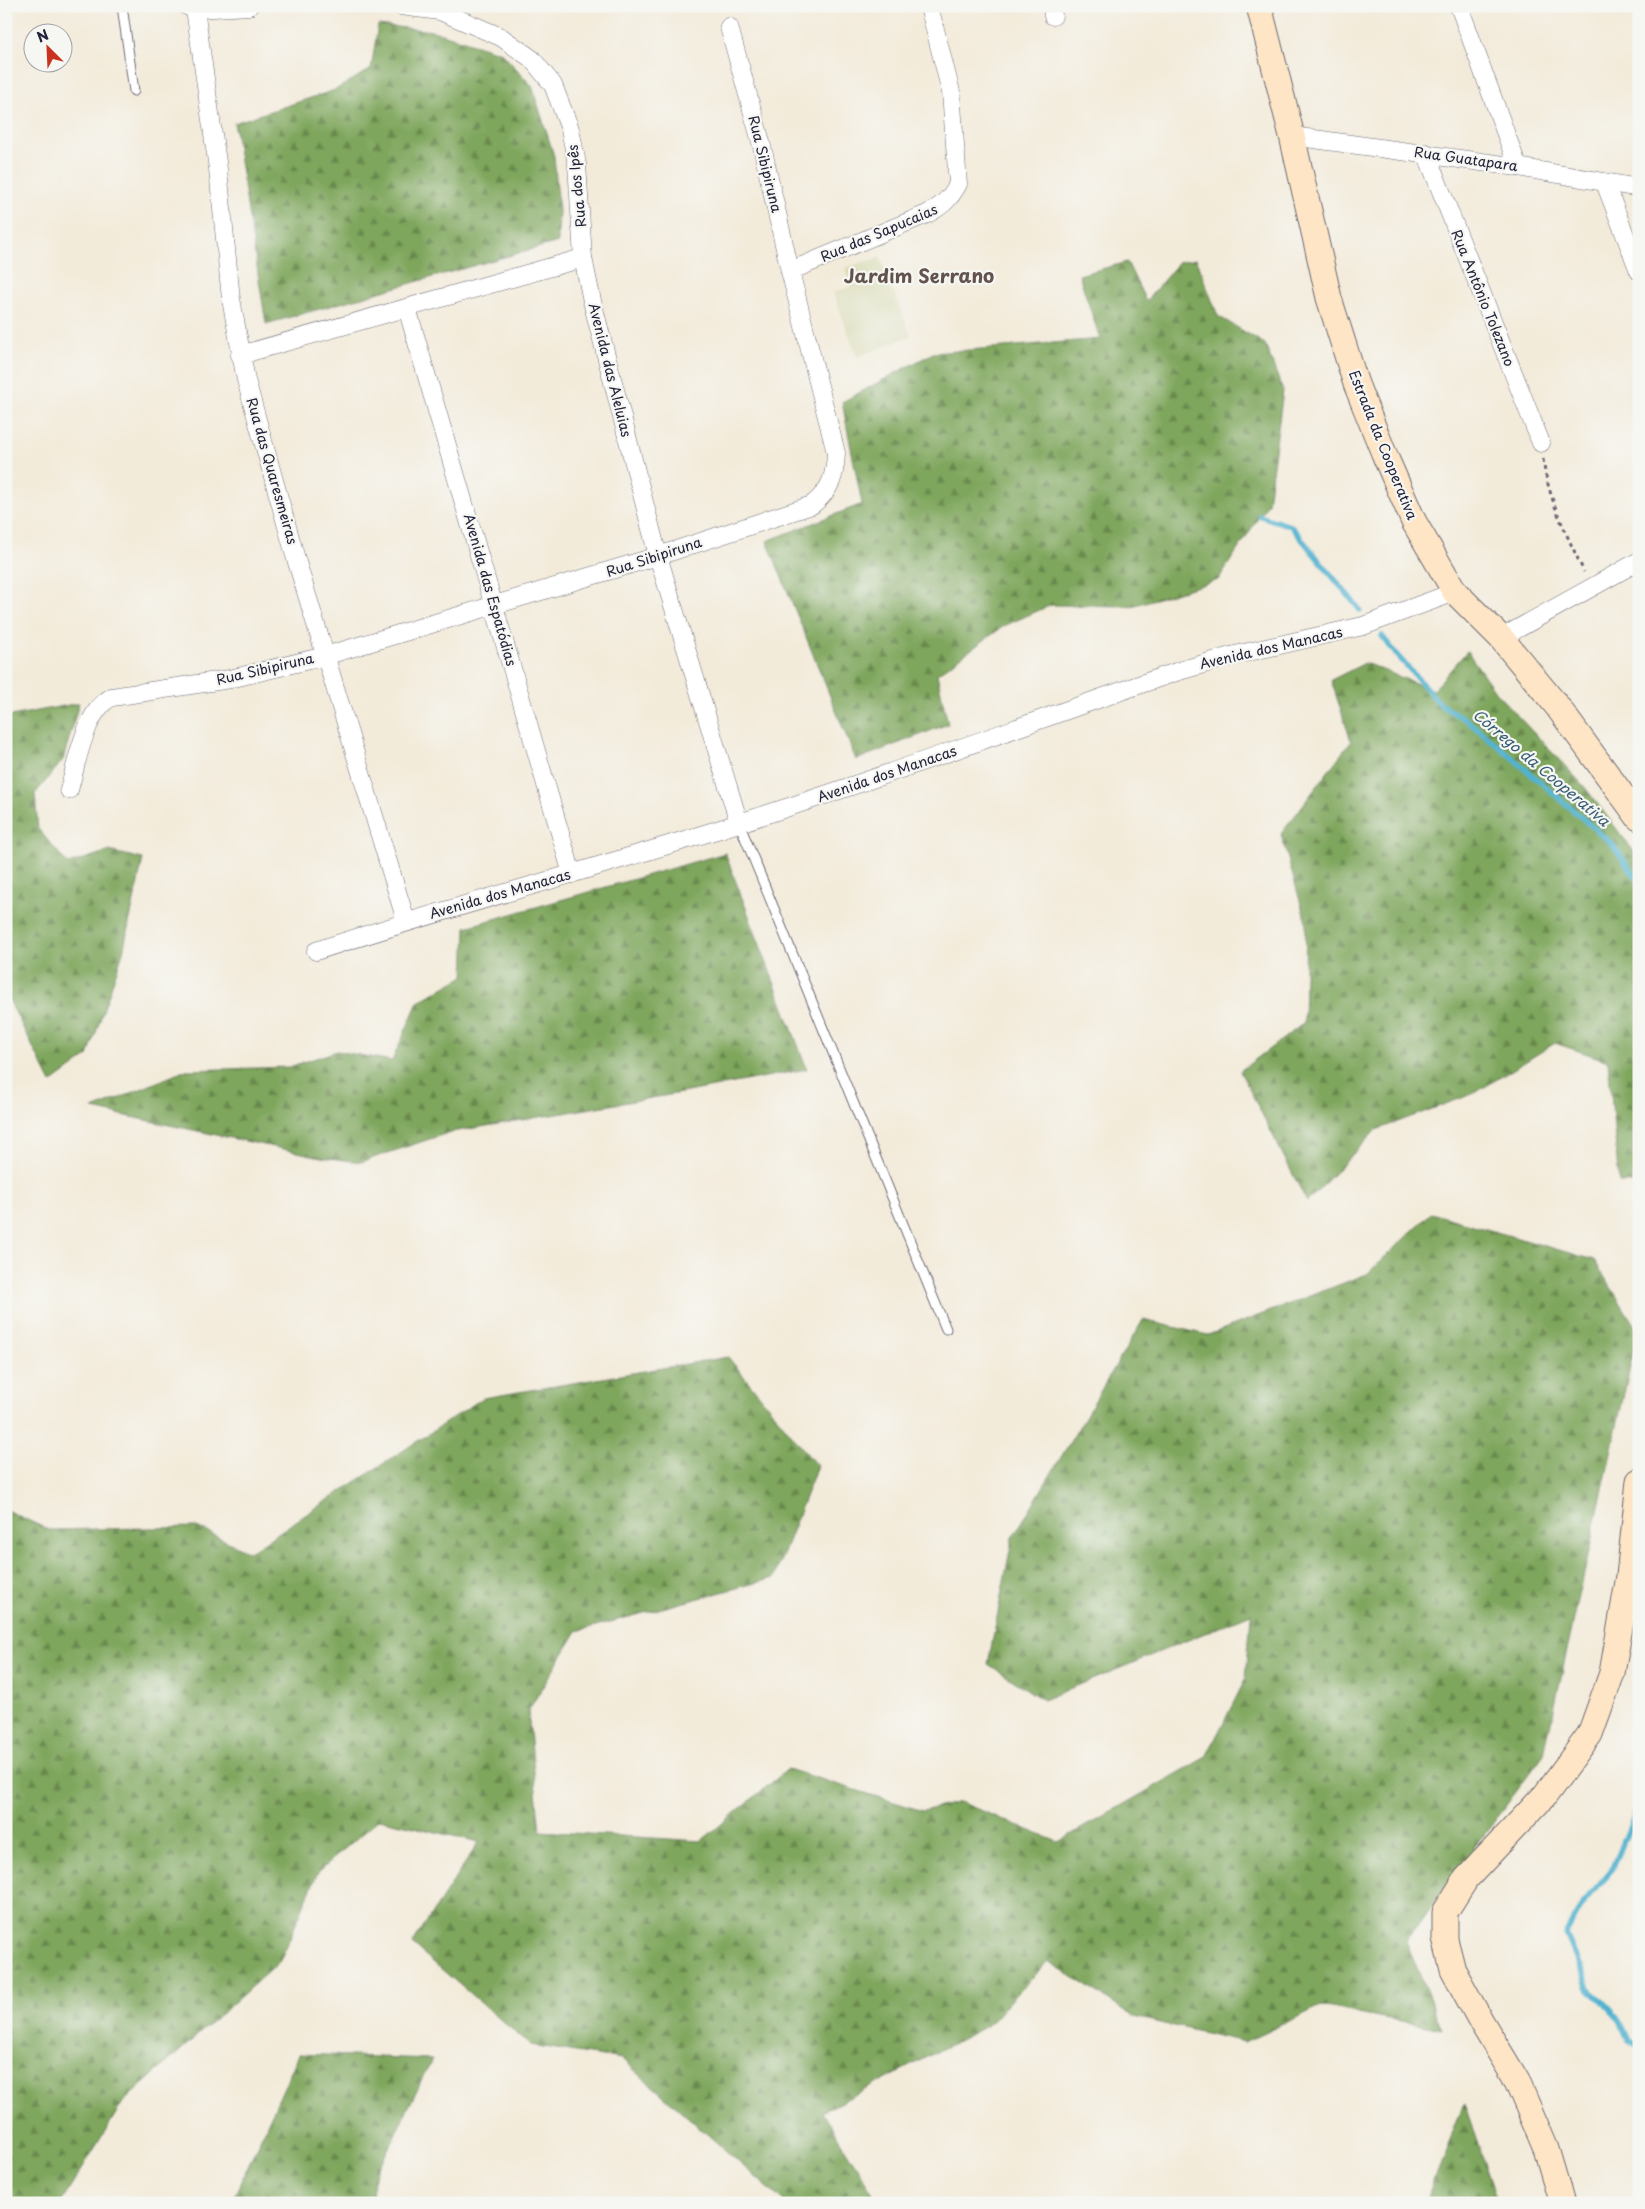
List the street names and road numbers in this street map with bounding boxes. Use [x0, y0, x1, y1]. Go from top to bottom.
street label: Rua Sibipiruna [743, 113, 788, 215]
street label: Rua Guatapara [1413, 141, 1519, 176]
street label: Rua dos Ipês [562, 144, 591, 229]
street label: Rua das Sapucaias [817, 198, 941, 267]
street label: Rua Antônio Tolezano [1446, 226, 1521, 369]
street label: Avenida das Aleluias [584, 301, 637, 439]
street label: Estrada da Cooperativa [1344, 367, 1423, 523]
street label: Rua das Quaresmeiras [241, 395, 303, 547]
street label: Avenida das Espatódias [459, 511, 522, 669]
street label: Rua Sibipiruna [603, 531, 705, 582]
street label: Avenida dos Manacas [1197, 621, 1344, 674]
street label: Rua Sibipiruna [214, 647, 316, 690]
street label: Avenida dos Manacas [814, 740, 959, 807]
street label: Avenida dos Manacas [427, 863, 573, 924]

